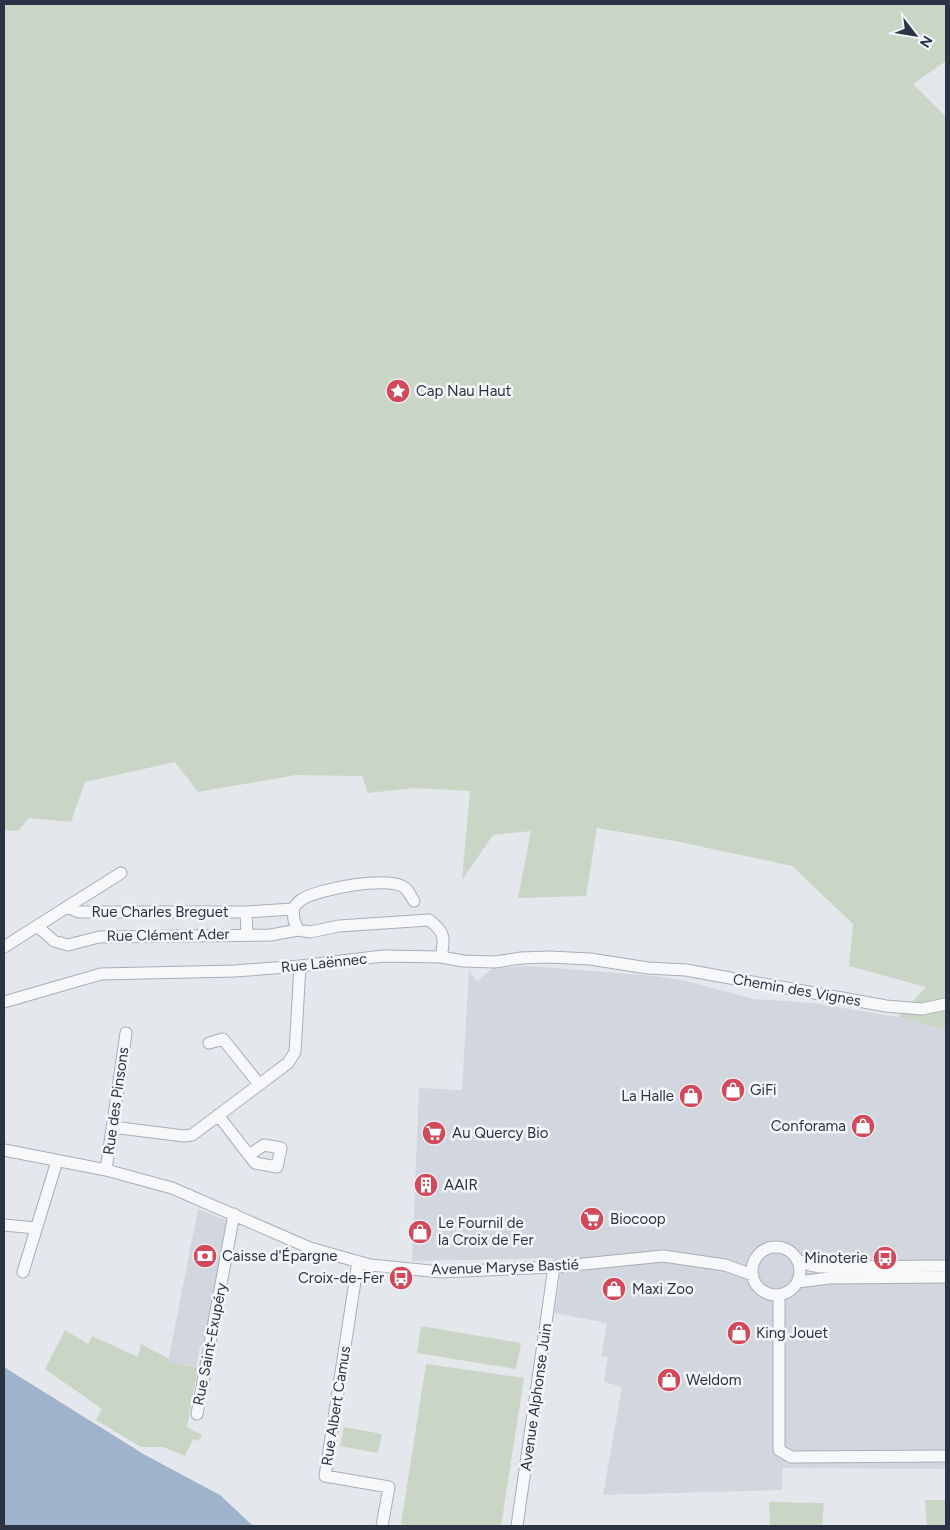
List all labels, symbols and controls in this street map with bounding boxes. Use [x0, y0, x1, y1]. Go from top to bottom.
north arrow [890, 10, 940, 60]
text: N [916, 32, 936, 50]
place icon: Cap Nau Haut [385, 378, 411, 404]
place label: Cap Nau Haut [416, 382, 512, 400]
street label: Rue Charles Breguet [91, 903, 229, 921]
street label: Rue Clément Ader [106, 925, 230, 945]
street label: Rue Laënnec [280, 950, 368, 976]
street label: Chemin des Vignes [732, 970, 862, 1010]
street label: Rue des Pinsons [100, 1046, 132, 1156]
shop icon: GiFi [720, 1077, 746, 1103]
place label: GiFi [750, 1081, 777, 1099]
shop icon: La Halle [678, 1083, 704, 1109]
place label: La Halle [621, 1087, 674, 1105]
shop icon: Conforama [850, 1113, 876, 1139]
place label: Conforama [771, 1117, 846, 1135]
supermarket icon: Au Quercy Bio [421, 1120, 447, 1146]
place label: Au Quercy Bio [452, 1124, 549, 1142]
building icon: AAIR [413, 1172, 439, 1198]
place label: AAIR [444, 1176, 478, 1194]
supermarket icon: Biocoop [579, 1206, 605, 1232]
place label: Biocoop [610, 1210, 666, 1228]
place label: Le Fournil de la Croix de Fer [438, 1214, 534, 1249]
shop icon: Le Fournil de la Croix de Fer [407, 1219, 433, 1245]
bank icon: Caisse d'Épargne [192, 1243, 218, 1269]
bus stop icon: Minoterie [872, 1245, 898, 1271]
place label: Caisse d'Épargne [222, 1247, 337, 1265]
place label: Minoterie [804, 1249, 868, 1267]
street label: Avenue Maryse Bastié [431, 1255, 579, 1279]
bus stop icon: Croix-de-Fer [388, 1265, 414, 1291]
place label: Croix-de-Fer [298, 1269, 384, 1287]
shop icon: Maxi Zoo [601, 1276, 627, 1302]
place label: Maxi Zoo [632, 1280, 694, 1298]
street label: Rue Saint-Exupéry [189, 1281, 231, 1407]
shop icon: King Jouet [726, 1320, 752, 1346]
street label: Avenue Alphonse Juin [517, 1322, 555, 1472]
place label: King Jouet [756, 1324, 828, 1342]
street label: Rue Albert Camus [318, 1345, 354, 1467]
shop icon: Weldom [656, 1367, 682, 1393]
place label: Weldom [686, 1371, 742, 1389]

